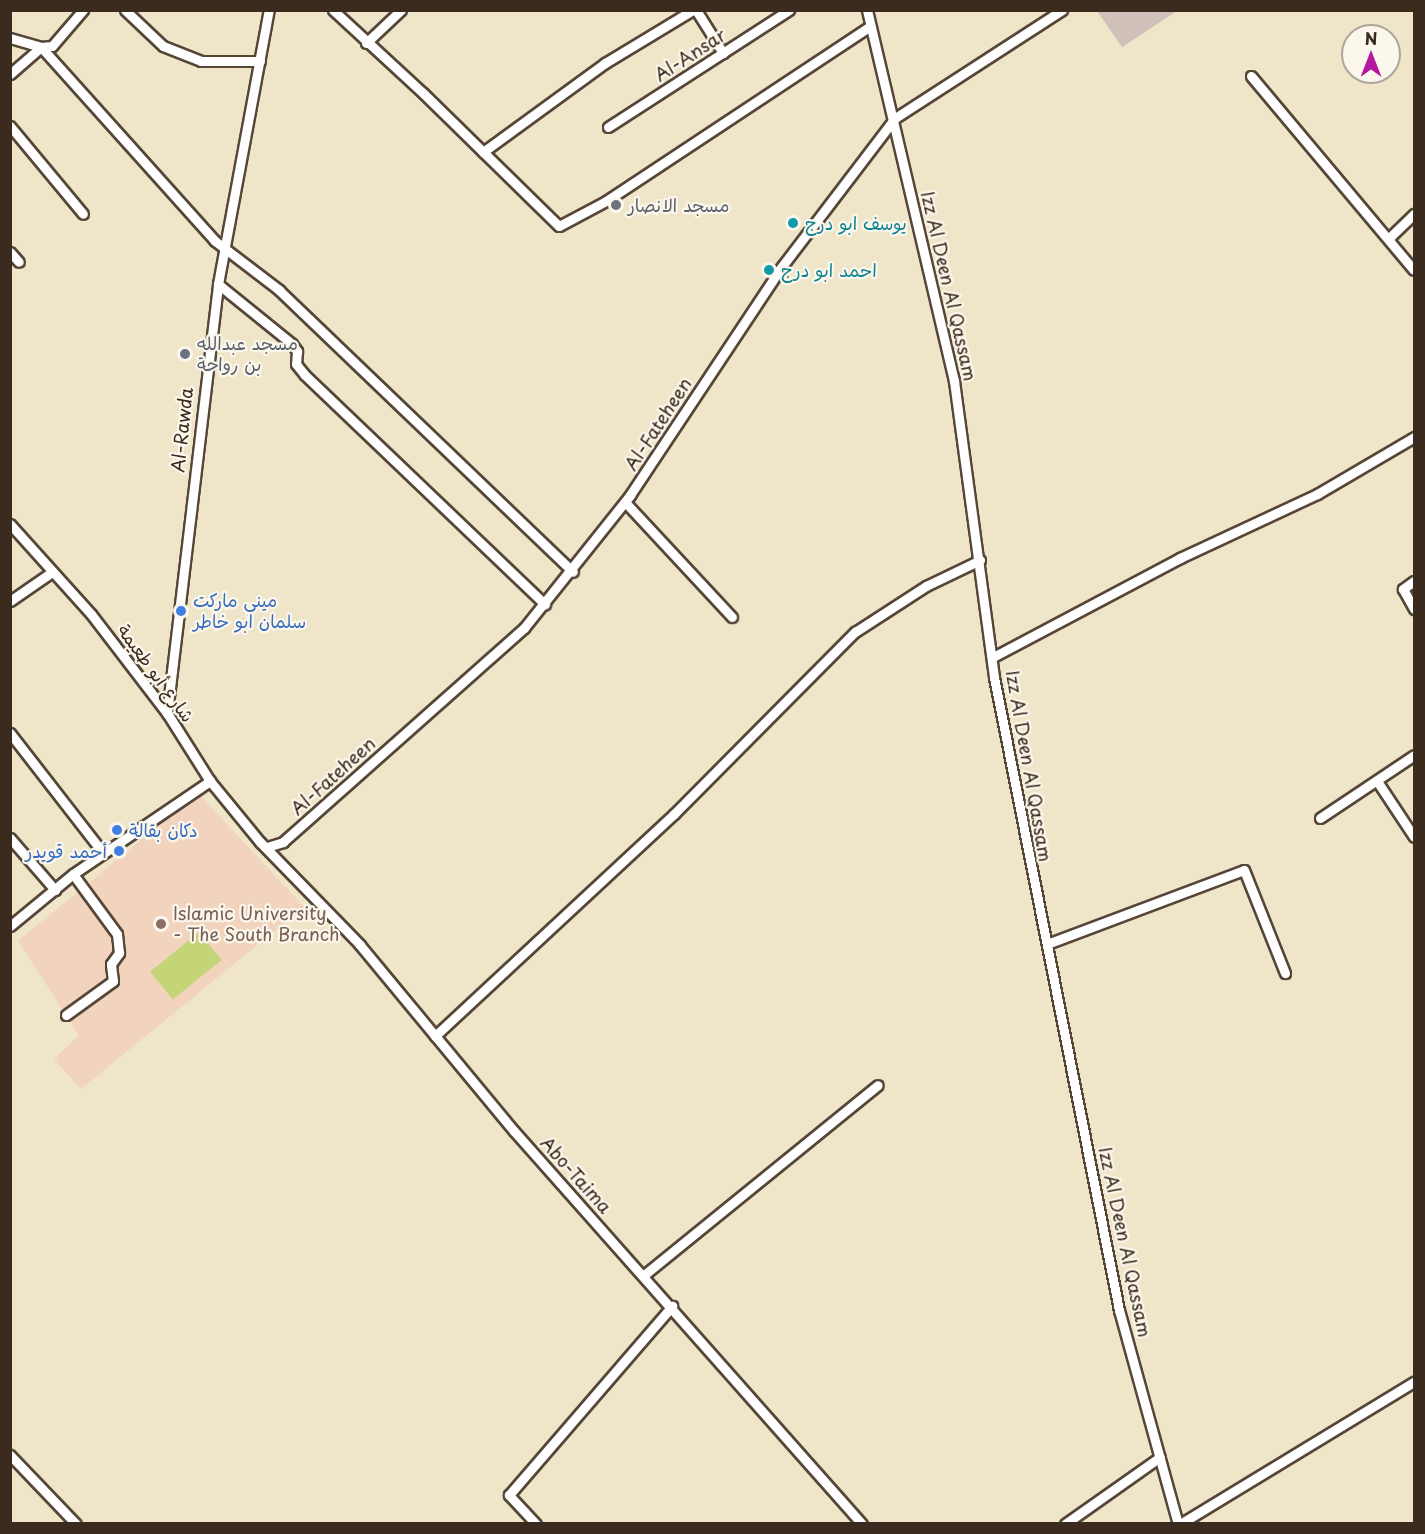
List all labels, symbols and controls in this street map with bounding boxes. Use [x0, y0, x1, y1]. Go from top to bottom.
street label: Al-Ansar [650, 24, 730, 86]
north arrow [1341, 24, 1401, 84]
text: N [1365, 26, 1377, 50]
street label: Izz Al Deen Al Qassam [916, 186, 982, 386]
place label: مسجد الانصار [628, 194, 729, 216]
marker: مسجد الانصار [609, 198, 623, 212]
place label: يوسف ابو درج [805, 212, 907, 234]
marker: يوسف ابو درج [786, 216, 800, 230]
place label: احمد ابو درج [781, 259, 877, 281]
marker: احمد ابو درج [762, 263, 776, 277]
place label: مسجد عبدالله بن رواحة [197, 333, 298, 376]
marker: مسجد عبدالله بن رواحة [178, 347, 192, 361]
street label: Al-Fateheen [620, 374, 696, 474]
street label: Al-Rawda [167, 386, 197, 474]
place label: ميني ماركت سلمان ابو خاطر [193, 590, 306, 632]
marker: ميني ماركت سلمان ابو خاطر [174, 604, 188, 618]
street label: شارع أبو طعيمة [113, 620, 199, 726]
street label: Izz Al Deen Al Qassam [1001, 666, 1057, 866]
street label: Al-Fateheen [286, 732, 380, 820]
place label: دكان بقالة [129, 819, 198, 841]
marker: دكان بقالة [110, 823, 124, 837]
place label: أحمد قويدر [25, 840, 107, 862]
marker: أحمد قويدر [112, 844, 126, 858]
place label: Islamic University - The South Branch [173, 903, 343, 946]
marker: Islamic University - The South Branch [154, 917, 168, 931]
street label: Abo-Taima [536, 1132, 616, 1218]
street label: Izz Al Deen Al Qassam [1094, 1142, 1156, 1342]

